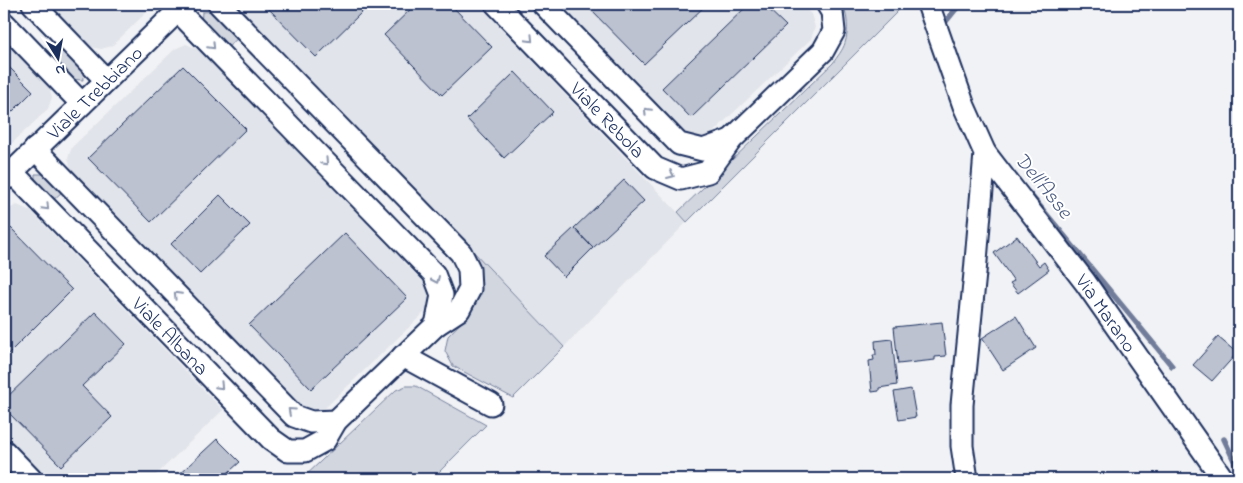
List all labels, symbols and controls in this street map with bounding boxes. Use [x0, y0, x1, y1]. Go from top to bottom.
north arrow [32, 32, 82, 82]
one-way arrow [524, 33, 533, 42]
street label: Viale Trebbiano [41, 40, 151, 148]
one-way arrow [206, 40, 215, 49]
text: N [54, 58, 67, 80]
street label: Viale Rebola [561, 76, 650, 166]
one-way arrow [644, 107, 653, 116]
water label: Dell'Asse [1006, 147, 1080, 227]
one-way arrow [319, 157, 328, 166]
one-way arrow [666, 168, 675, 179]
one-way arrow [40, 201, 49, 210]
street label: Via Marano [1067, 268, 1142, 360]
one-way arrow [429, 275, 439, 284]
street label: Viale Albana [123, 291, 214, 383]
one-way arrow [174, 292, 183, 301]
one-way arrow [214, 381, 223, 390]
one-way arrow [287, 408, 296, 417]

